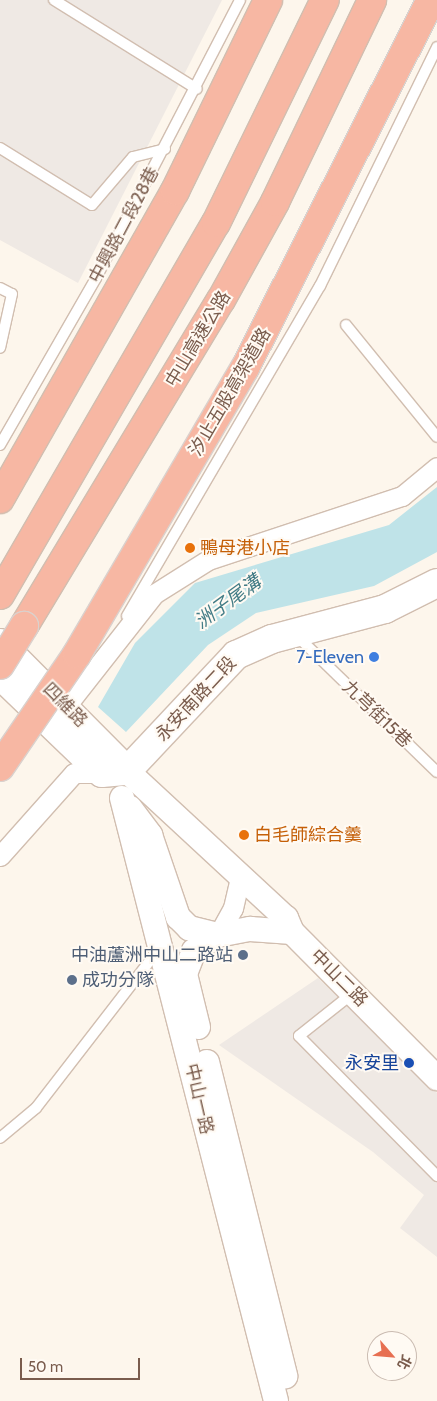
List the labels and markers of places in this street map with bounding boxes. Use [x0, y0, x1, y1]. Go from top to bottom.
place label: 鴨母港小店 [200, 537, 290, 559]
marker: 鴨母港小店 [184, 542, 196, 554]
place label: 7-Eleven [296, 646, 364, 668]
marker: 7-Eleven [368, 651, 380, 663]
place label: 白毛師綜合羹 [254, 824, 362, 846]
marker: 白毛師綜合羹 [238, 829, 250, 841]
place label: 中油蘆洲中山二路站 [71, 944, 233, 966]
marker: 中油蘆洲中山二路站 [237, 949, 249, 961]
place label: 成功分隊 [82, 969, 154, 991]
marker: 成功分隊 [66, 974, 78, 986]
place label: 永安里 [345, 1052, 399, 1074]
marker: 永安里 [403, 1057, 415, 1069]

